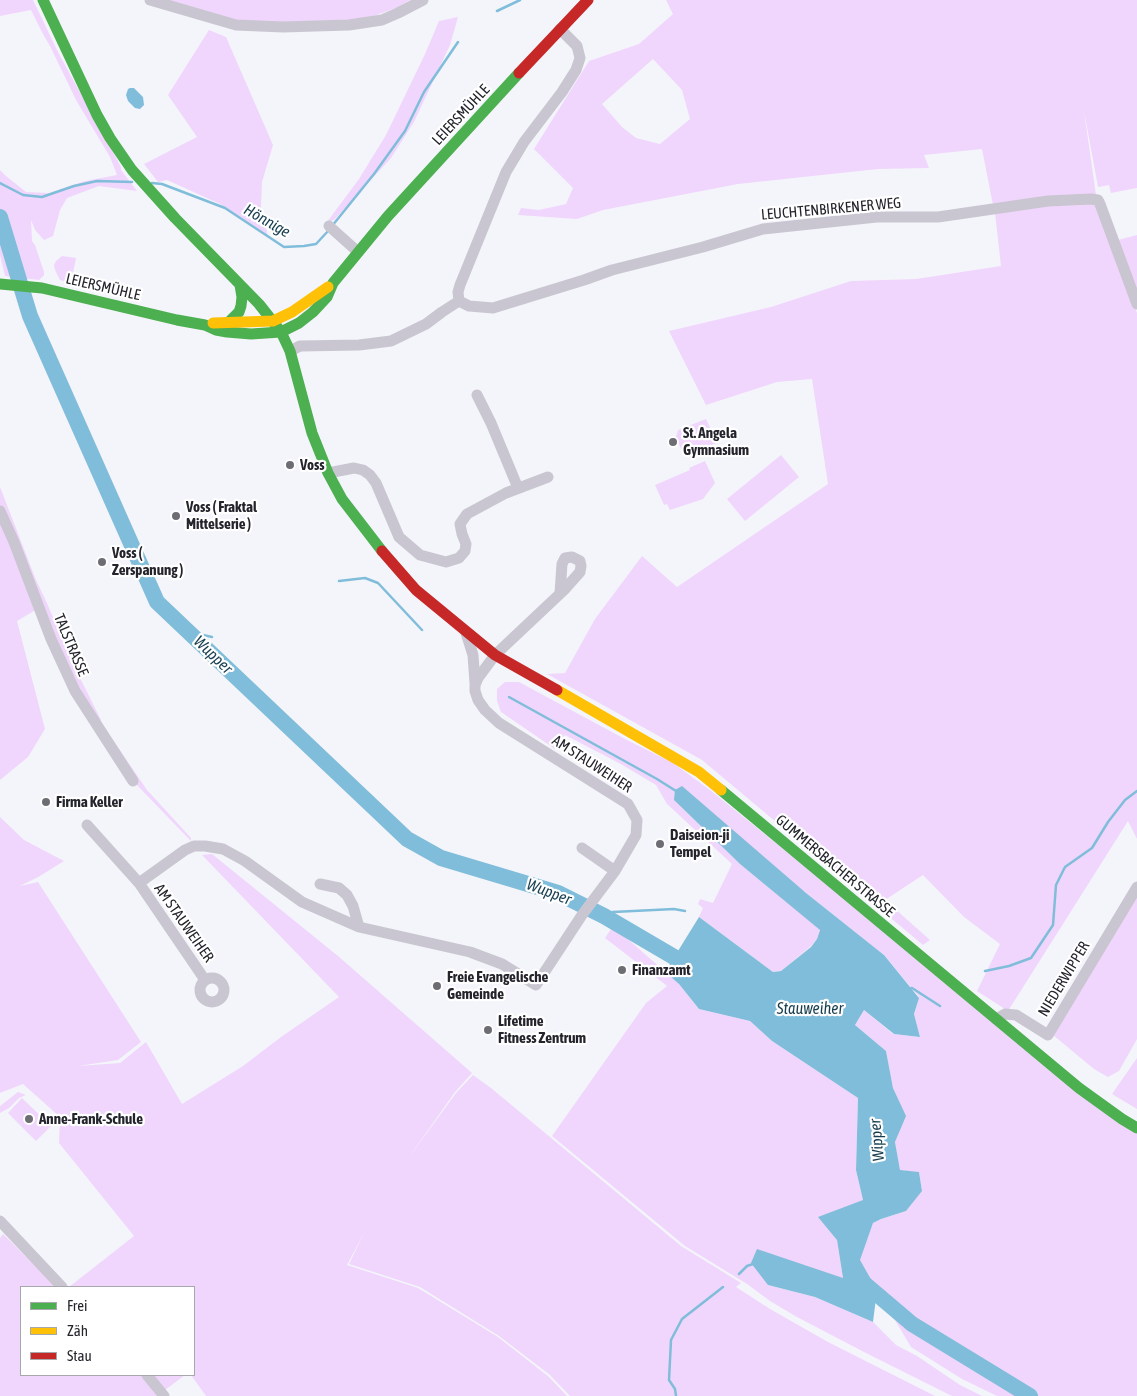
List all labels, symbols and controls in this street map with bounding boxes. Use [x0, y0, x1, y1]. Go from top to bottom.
street label: LEIERSMÜHLE [428, 81, 494, 149]
street label: LEUCHTENBIRKENER WEG [760, 194, 902, 224]
water label: Hönnige [240, 200, 294, 242]
street label: LEIERSMÜHLE [64, 270, 142, 304]
place label: St. Angela Gymnasium [683, 424, 749, 459]
marker: St. Angela Gymnasium [667, 436, 679, 448]
place label: Voss [300, 456, 325, 474]
marker: Voss [284, 459, 296, 471]
place label: Voss ( Fraktal Mittelserie ) [186, 498, 257, 533]
marker: Voss ( Fraktal Mittelserie ) [170, 510, 182, 522]
place label: Voss ( Zerspanung ) [112, 544, 183, 579]
marker: Voss ( Zerspanung ) [96, 556, 108, 568]
street label: TALSTRASSE [50, 611, 92, 679]
water label: Wupper [190, 632, 236, 678]
street label: AM STAUWEIHER [549, 731, 635, 797]
place label: Firma Keller [56, 793, 123, 811]
marker: Firma Keller [40, 796, 52, 808]
street label: GUMMERSBACHER STRASSE [772, 811, 898, 921]
place label: Daiseion-ji Tempel [670, 826, 729, 861]
marker: Daiseion-ji Tempel [654, 838, 666, 850]
water label: Wupper [524, 875, 574, 909]
street label: AM STAUWEIHER [150, 880, 218, 966]
street label: NIEDERWIPPER [1035, 938, 1093, 1020]
place label: Finanzamt [632, 961, 691, 979]
marker: Finanzamt [616, 964, 628, 976]
place label: Freie Evangelische Gemeinde [447, 968, 548, 1003]
marker: Freie Evangelische Gemeinde [431, 980, 443, 992]
water label: Stauweiher [777, 999, 843, 1019]
place label: Lifetime Fitness Zentrum [498, 1012, 586, 1047]
marker: Lifetime Fitness Zentrum [482, 1024, 494, 1036]
place label: Anne-Frank-Schule [39, 1110, 143, 1128]
marker: Anne-Frank-Schule [23, 1113, 35, 1125]
water label: Wipper [866, 1118, 888, 1162]
legend [20, 1286, 195, 1376]
text: Frei [67, 1297, 87, 1314]
text: Zäh [67, 1322, 88, 1339]
text: Stau [67, 1347, 92, 1364]

